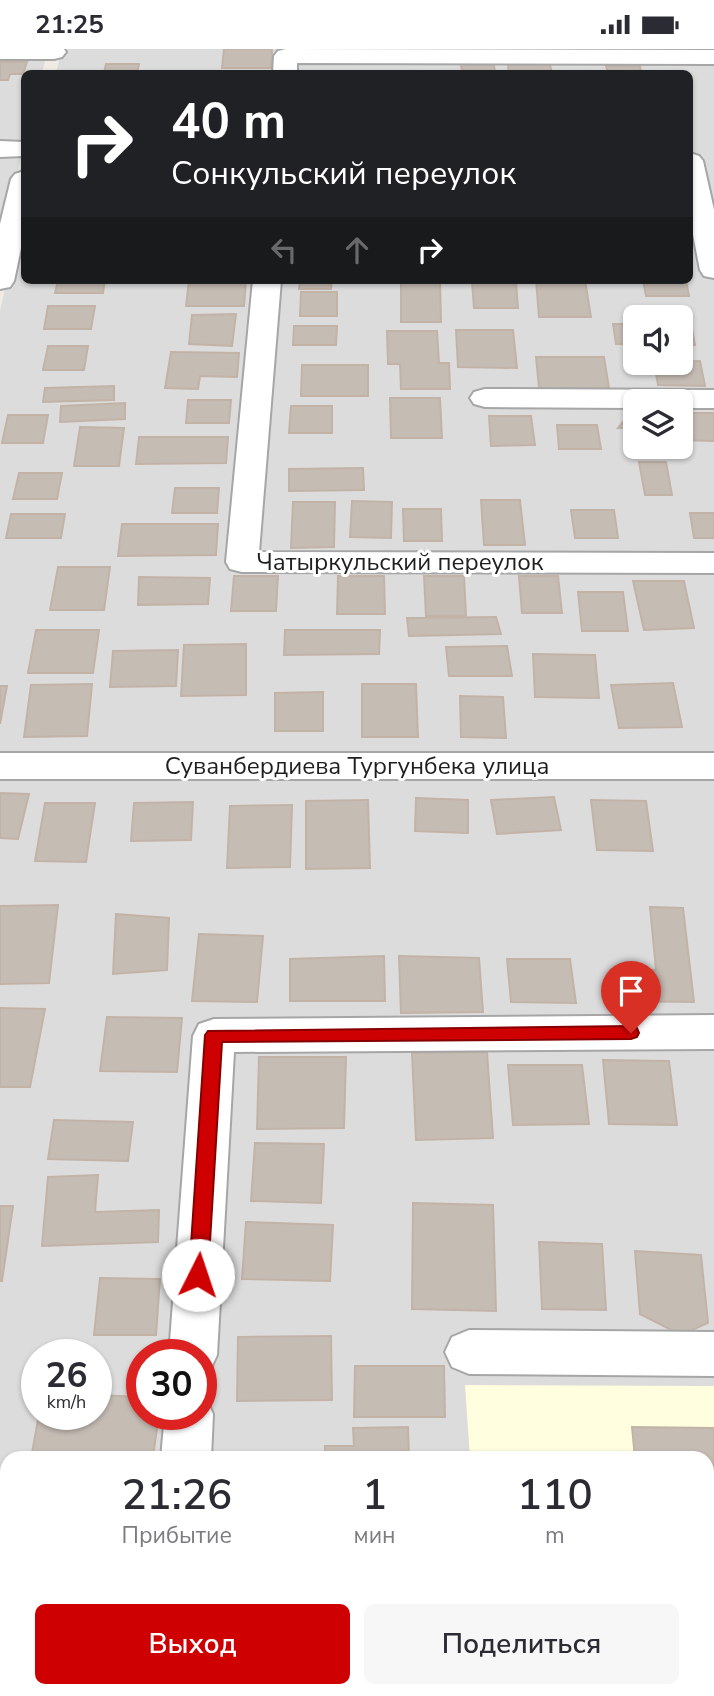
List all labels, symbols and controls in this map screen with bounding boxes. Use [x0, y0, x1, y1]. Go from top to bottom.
text: 21:25 [35, 7, 104, 42]
text: 40 m [171, 88, 286, 155]
icon: right [56, 98, 147, 189]
text: Сонкульский переулок [171, 152, 516, 195]
icon: left [265, 231, 303, 269]
icon: ahead [338, 231, 376, 269]
icon: right [411, 231, 449, 269]
map controls [623, 305, 693, 459]
button: sound [623, 305, 693, 375]
button: layers [623, 389, 693, 459]
street label: Чатыркульский переулок [257, 546, 544, 578]
street label: Суванбердиева Тургунбека улица [165, 750, 549, 782]
pin [601, 961, 661, 1033]
icon: arrive [612, 972, 650, 1010]
position arrow [161, 1238, 235, 1312]
speed limit sign: 30 [126, 1339, 217, 1430]
text: 26 [45, 1352, 88, 1399]
text: km/h [47, 1390, 86, 1414]
text: 21:26 [121, 1467, 232, 1524]
text: 1 [362, 1467, 387, 1524]
text: 110 [517, 1467, 593, 1524]
text: Прибытие [122, 1520, 232, 1551]
text: мин [354, 1520, 396, 1551]
text: m [545, 1520, 565, 1551]
button: Выход [35, 1604, 350, 1684]
button: Поделиться [364, 1604, 679, 1684]

